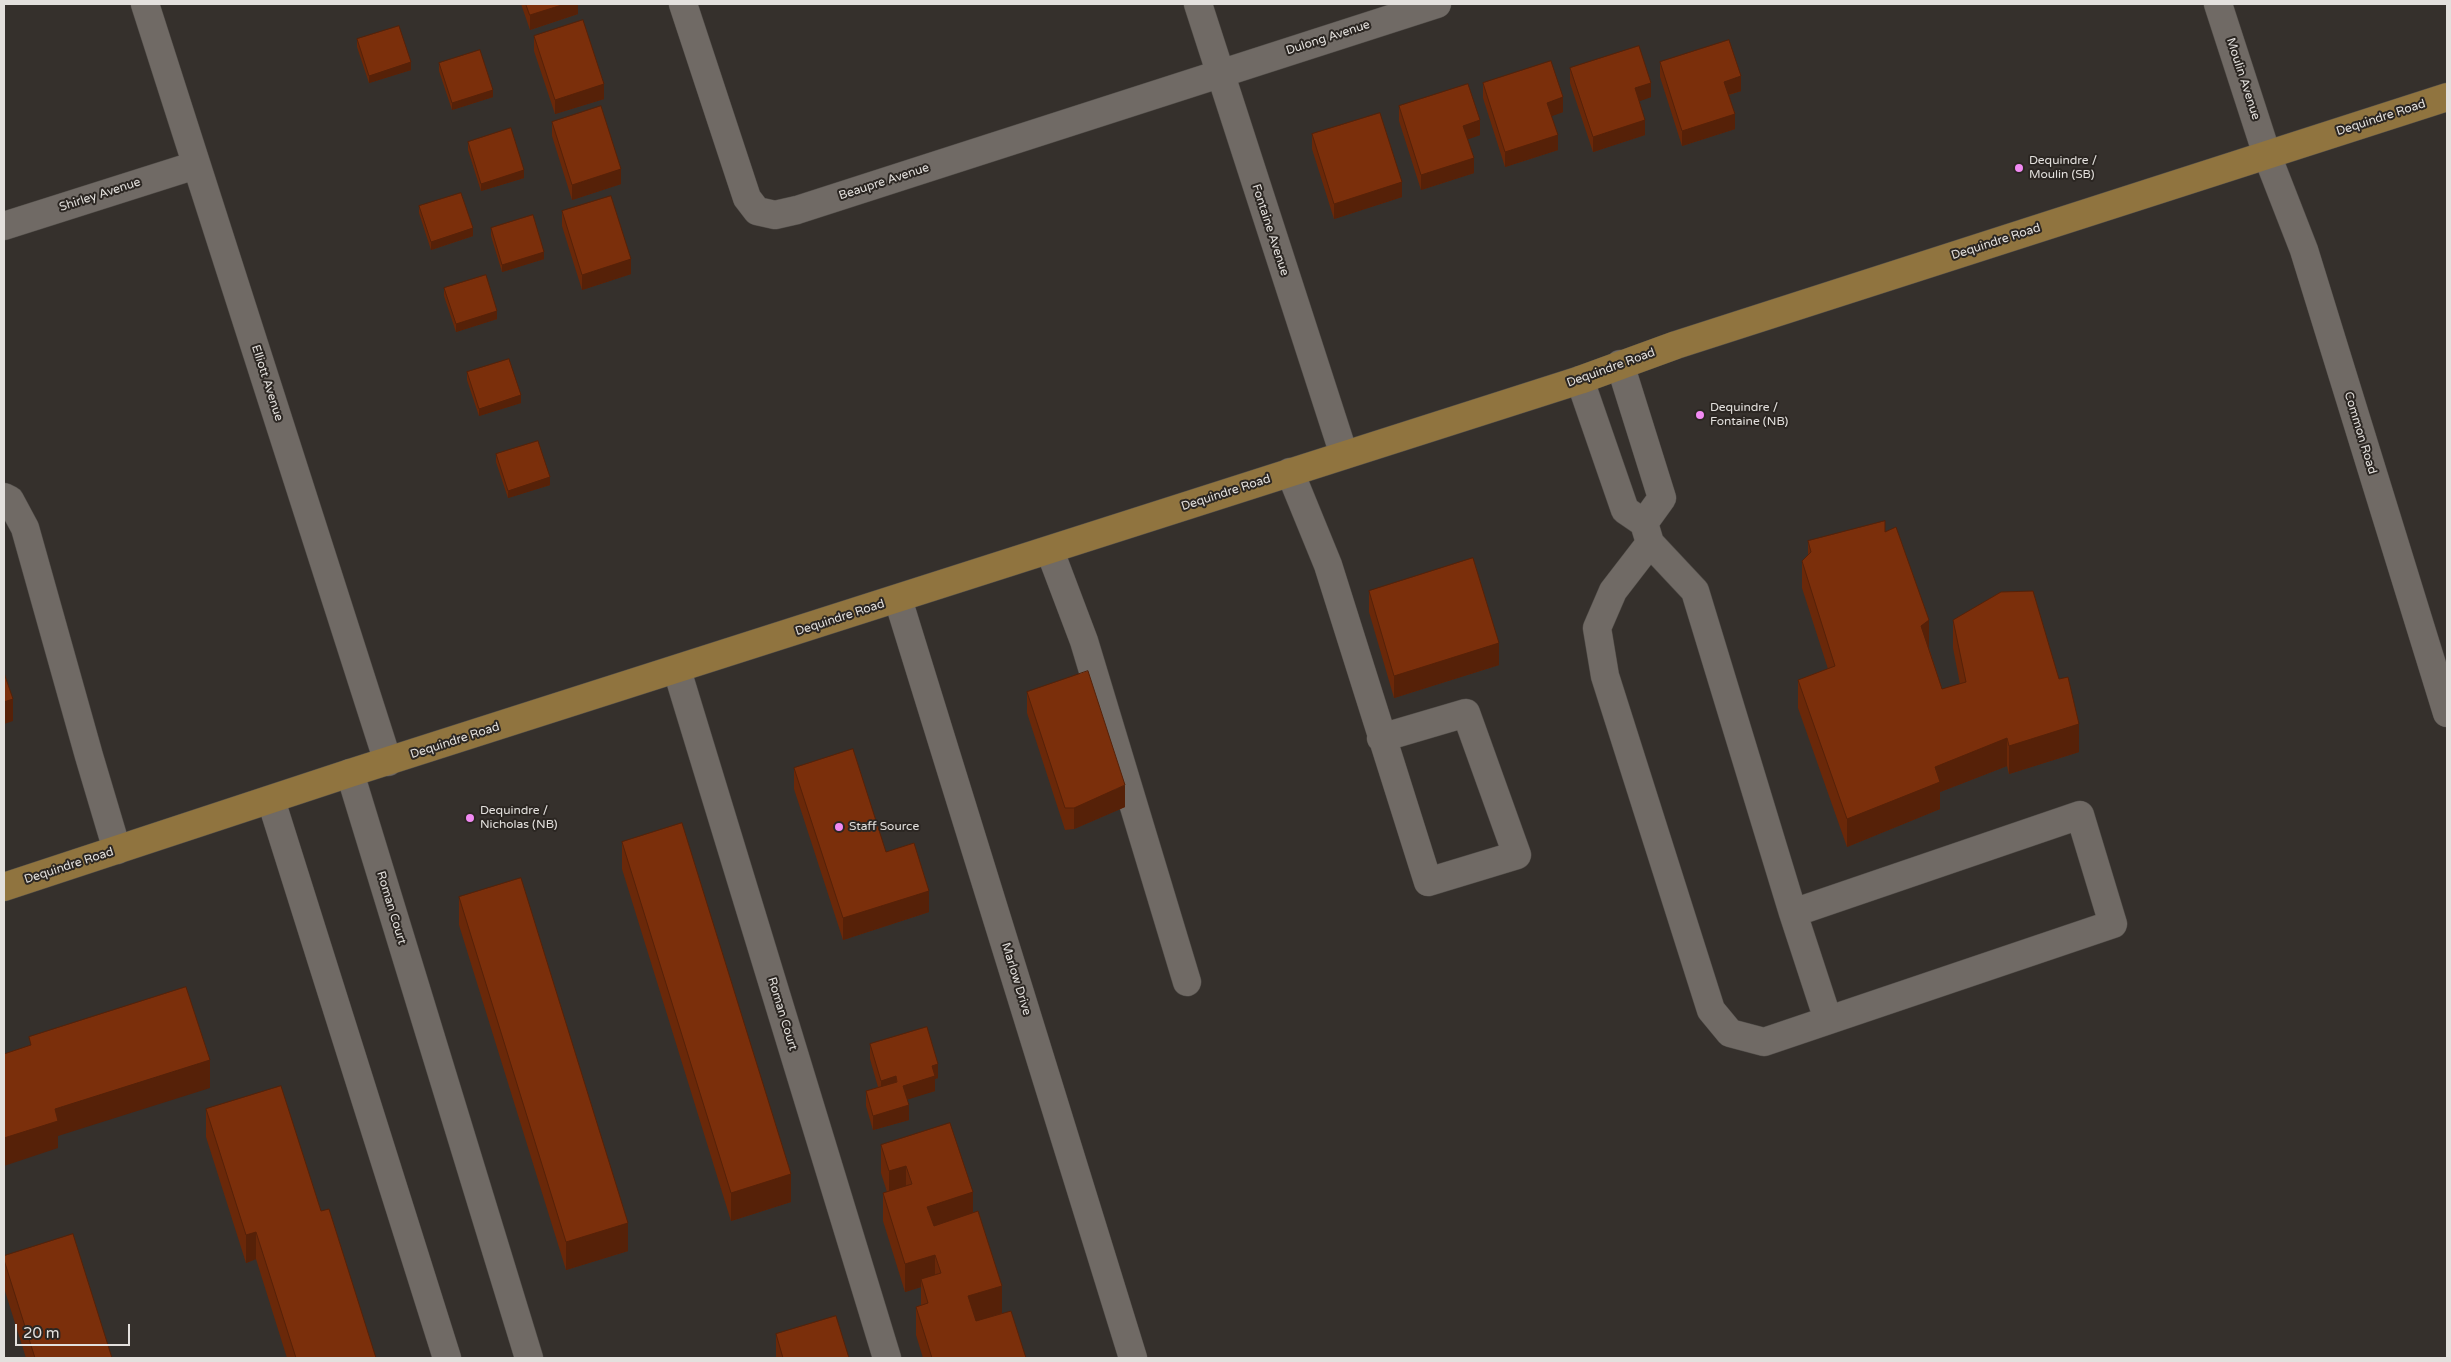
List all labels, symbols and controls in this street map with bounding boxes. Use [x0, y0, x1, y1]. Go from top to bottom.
street label: Dulong Avenue [1284, 18, 1372, 58]
street label: Moulin Avenue [2223, 36, 2263, 122]
street label: Dequindre Road [2335, 97, 2427, 139]
place label: Dequindre / Moulin (SB) [2029, 154, 2097, 182]
street label: Beaupre Avenue [837, 161, 931, 203]
marker: Dequindre / Moulin (SB) [2013, 162, 2025, 174]
street label: Shirley Avenue [58, 175, 142, 215]
street label: Fontaine Avenue [1248, 182, 1292, 278]
street label: Dequindre Road [1950, 221, 2042, 263]
street label: Elliott Avenue [248, 343, 286, 423]
street label: Dequindre Road [1565, 345, 1657, 391]
street label: Common Road [2341, 390, 2379, 476]
place label: Dequindre / Fontaine (NB) [1710, 401, 1788, 429]
marker: Dequindre / Fontaine (NB) [1694, 409, 1706, 421]
street label: Dequindre Road [1180, 472, 1272, 514]
street label: Dequindre Road [794, 597, 886, 639]
street label: Dequindre Road [409, 720, 501, 762]
place label: Dequindre / Nicholas (NB) [480, 804, 558, 832]
marker: Dequindre / Nicholas (NB) [464, 812, 476, 824]
place label: Staff Source [849, 820, 919, 834]
marker: Staff Source [833, 821, 845, 833]
street label: Dequindre Road [23, 845, 115, 887]
street label: Roman Court [373, 870, 409, 946]
street label: Marlow Drive [998, 941, 1034, 1017]
street label: Roman Court [764, 976, 800, 1052]
scale bar [18, 1314, 132, 1346]
text: 20 m [23, 1324, 60, 1342]

